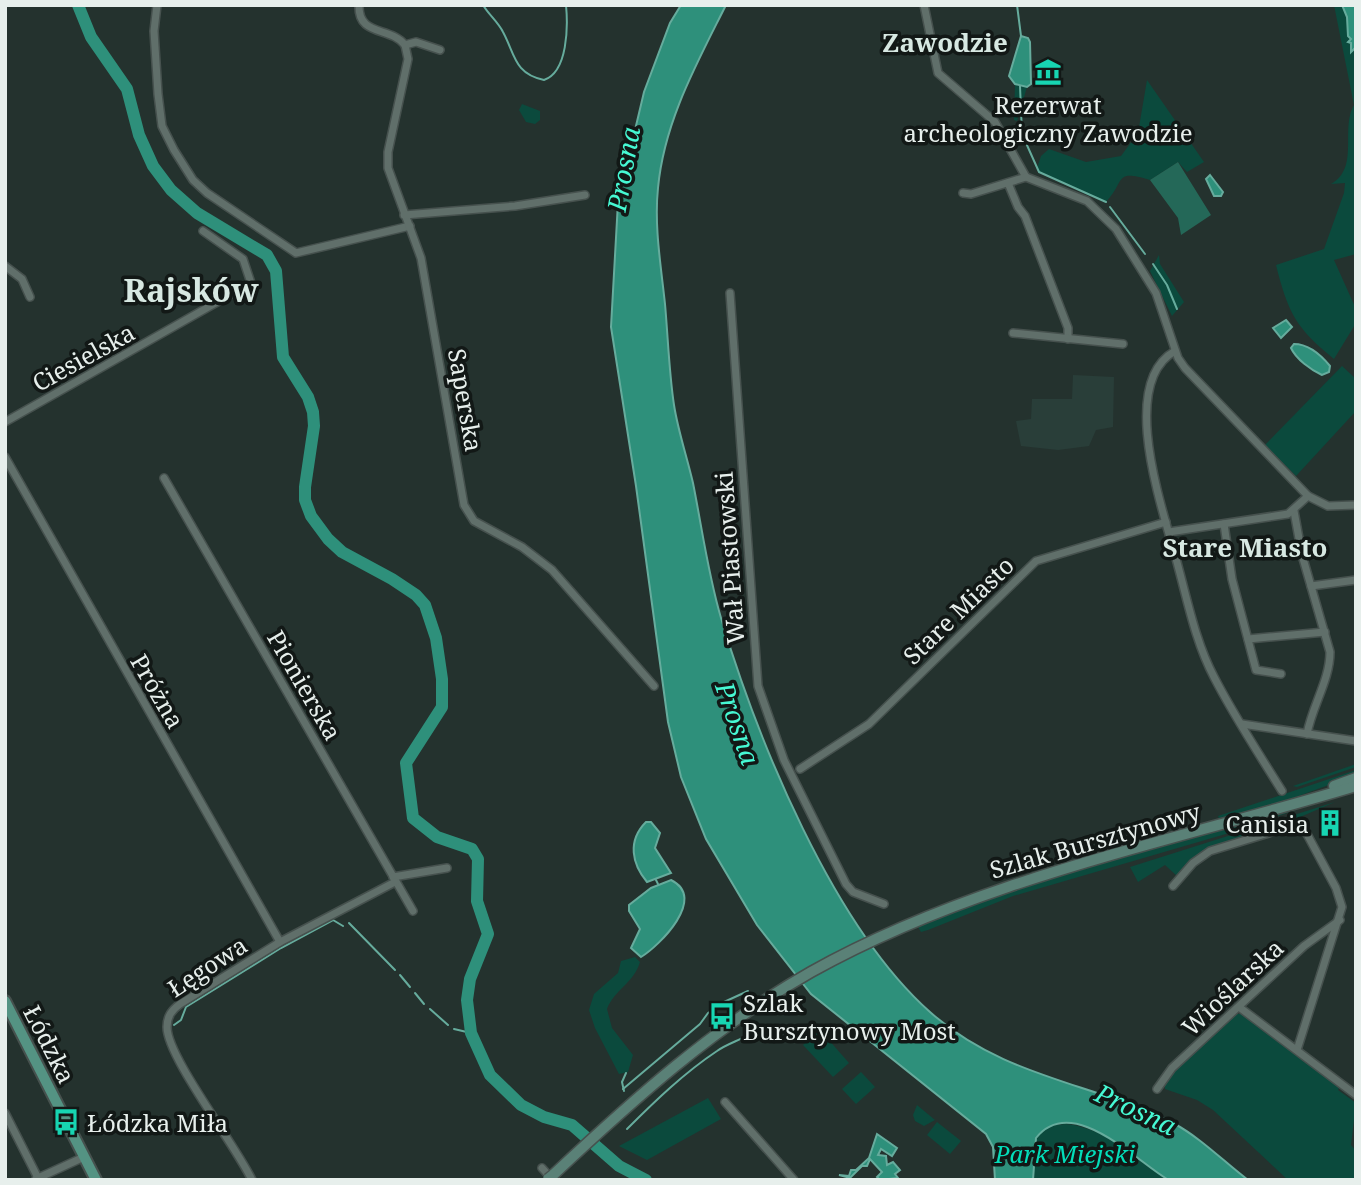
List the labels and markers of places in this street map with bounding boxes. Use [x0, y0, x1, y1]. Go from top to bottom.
museum icon: Rezerwat archeologiczny Zawodzie [1033, 57, 1063, 87]
place label: Rezerwat archeologiczny Zawodzie [903, 88, 1193, 149]
place label: Canisia [1226, 807, 1309, 840]
building icon: Canisia [1315, 808, 1345, 838]
place label: Szlak Bursztynowy Most [743, 986, 956, 1047]
bus stop icon: Szlak Bursztynowy Most [707, 1001, 737, 1031]
place label: Łódzka Miła [87, 1106, 228, 1139]
bus stop icon: Łódzka Miła [51, 1107, 81, 1137]

